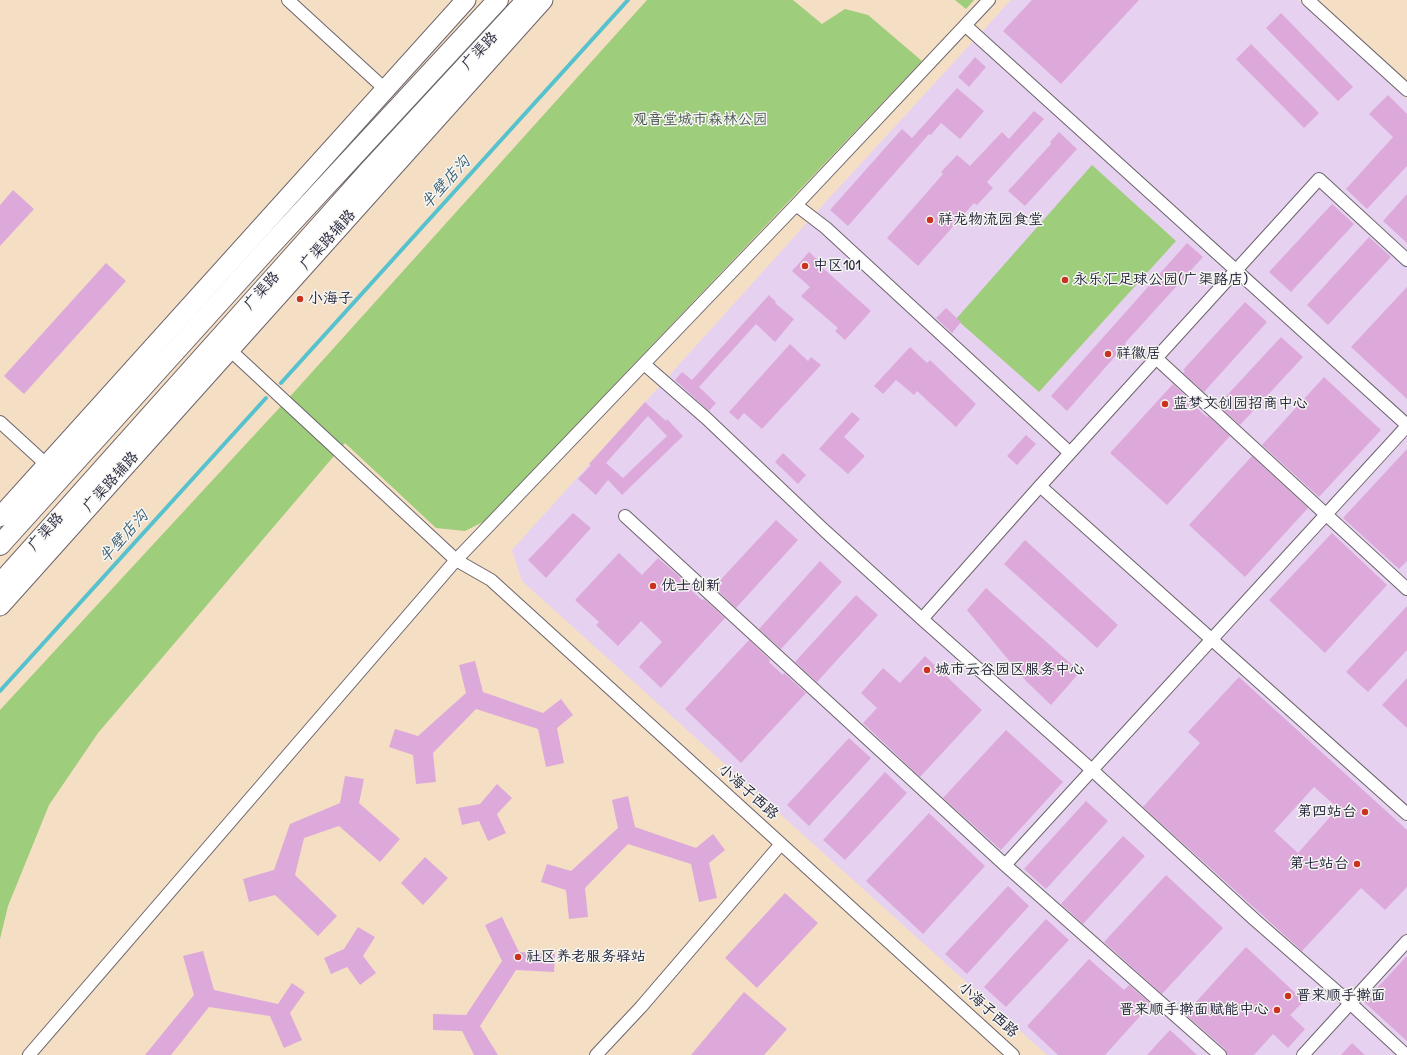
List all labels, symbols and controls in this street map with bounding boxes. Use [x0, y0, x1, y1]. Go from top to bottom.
street label: 广渠路 [458, 28, 502, 74]
park label: 观音堂城市森林公园 [633, 111, 767, 129]
water label: 半壁店沟 [417, 153, 475, 213]
street label: 广渠路辅路 [296, 206, 360, 274]
place label: 祥龙物流园食堂 [938, 211, 1043, 229]
marker: 祥龙物流园食堂 [925, 215, 935, 225]
place label: 中区101 [813, 257, 861, 275]
marker: 中区101 [800, 261, 810, 271]
street label: 广渠路 [240, 268, 284, 314]
place label: 永乐汇足球公园(广渠路店) [1073, 271, 1248, 289]
marker: 永乐汇足球公园(广渠路店) [1060, 275, 1070, 285]
place label: 小海子 [308, 290, 353, 308]
marker: 小海子 [295, 294, 305, 304]
place label: 祥徽居 [1116, 345, 1161, 363]
marker: 祥徽居 [1103, 349, 1113, 359]
place label: 蓝梦文创园招商中心 [1173, 395, 1308, 413]
marker: 蓝梦文创园招商中心 [1160, 399, 1170, 409]
street label: 广渠路辅路 [79, 448, 143, 516]
water label: 半壁店沟 [95, 507, 153, 567]
street label: 广渠路 [24, 509, 68, 555]
place label: 优士创新 [661, 577, 721, 595]
marker: 优士创新 [648, 581, 658, 591]
place label: 城市云谷园区服务中心 [935, 661, 1085, 679]
marker: 城市云谷园区服务中心 [922, 665, 932, 675]
street label: 小海子西路 [714, 760, 782, 824]
place label: 第四站台 [1297, 803, 1357, 821]
marker: 第四站台 [1360, 807, 1370, 817]
place label: 第七站台 [1289, 855, 1349, 873]
marker: 第七站台 [1352, 859, 1362, 869]
place label: 社区养老服务驿站 [526, 948, 646, 966]
marker: 社区养老服务驿站 [513, 952, 523, 962]
street label: 小海子西路 [954, 978, 1022, 1042]
place label: 晋来顺手擀面 [1296, 987, 1386, 1005]
marker: 晋来顺手擀面 [1283, 991, 1293, 1001]
place label: 晋来顺手擀面赋能中心 [1119, 1001, 1269, 1019]
marker: 晋来顺手擀面赋能中心 [1272, 1005, 1282, 1015]

